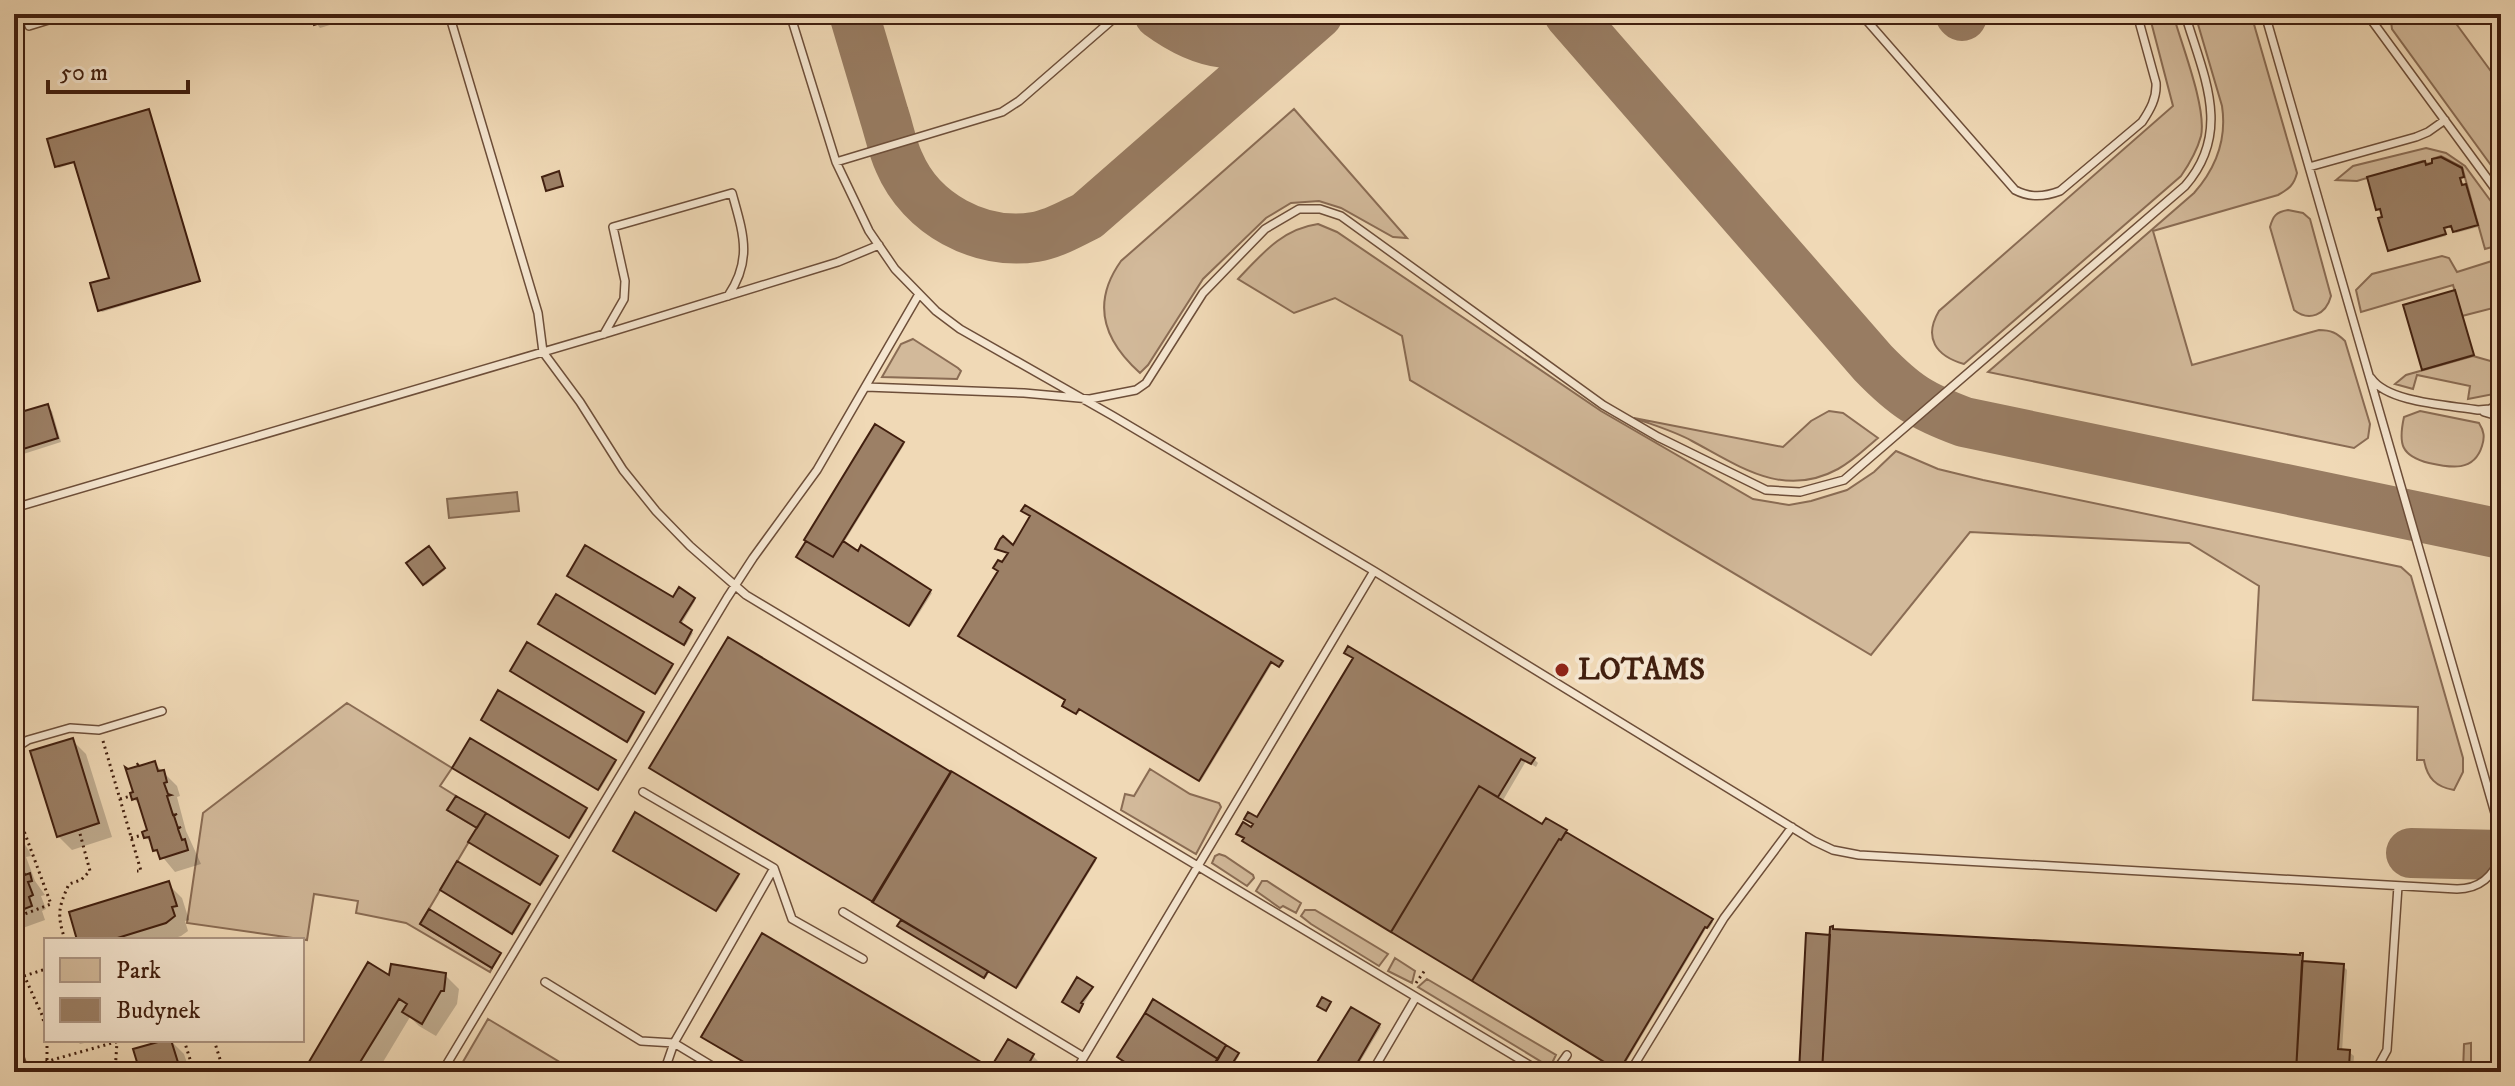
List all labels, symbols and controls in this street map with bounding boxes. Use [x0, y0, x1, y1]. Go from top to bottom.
scale bar [48, 44, 188, 94]
text: 50 m [60, 58, 108, 88]
place label: LOTAMS [1578, 652, 1705, 689]
marker: LOTAMS [1553, 661, 1571, 679]
legend [44, 938, 304, 1042]
text: Park [116, 956, 161, 986]
text: Budynek [116, 996, 200, 1026]

